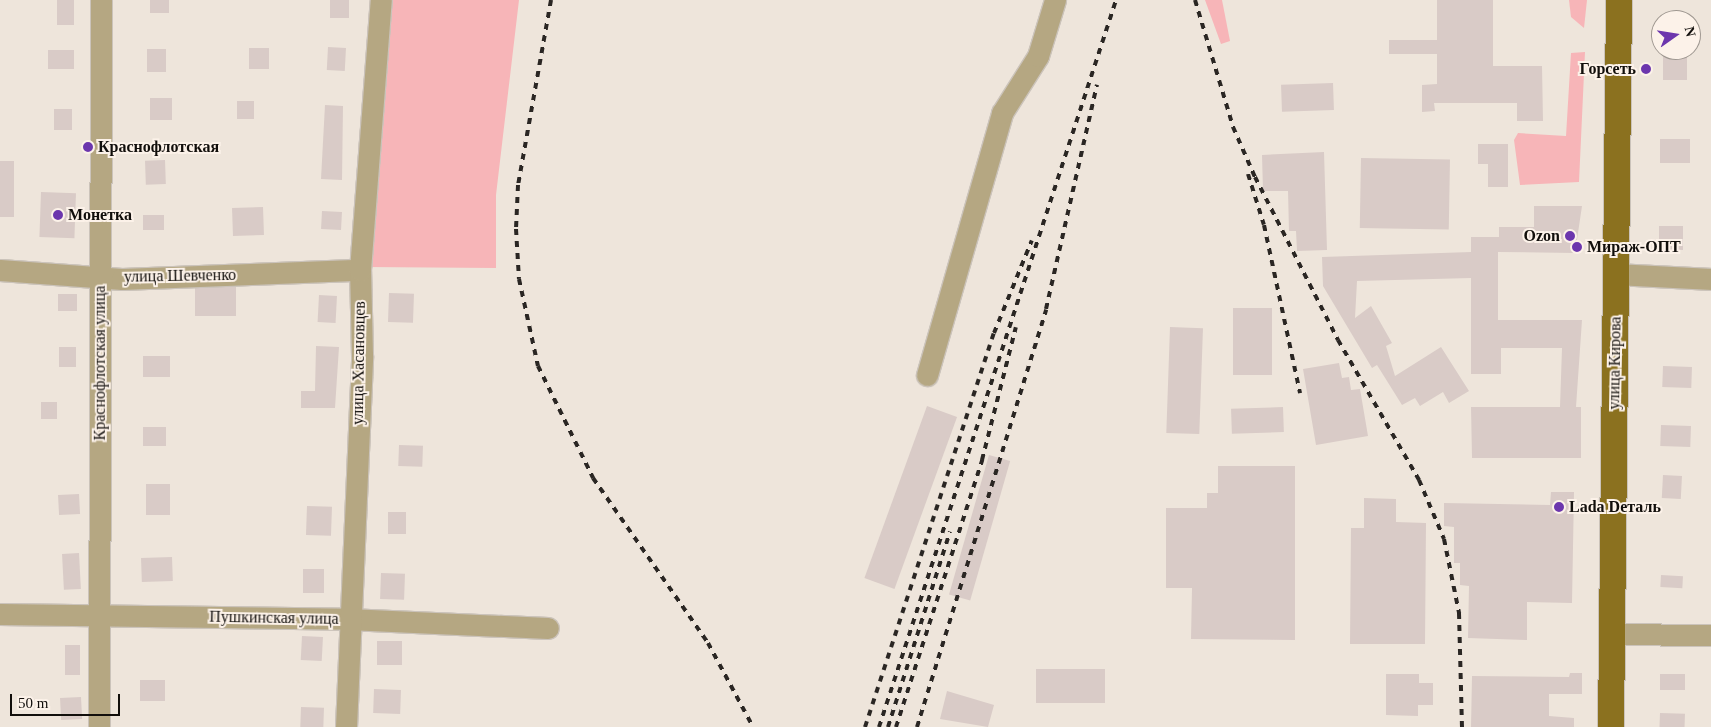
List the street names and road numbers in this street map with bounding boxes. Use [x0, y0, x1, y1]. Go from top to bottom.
street label: улица Шевченко [124, 265, 236, 287]
street label: Краснофлотская улица [90, 286, 110, 440]
street label: улица Хасановцев [348, 301, 370, 425]
street label: улица Кирова [1605, 316, 1625, 410]
street label: Пушкинская улица [209, 607, 339, 629]

